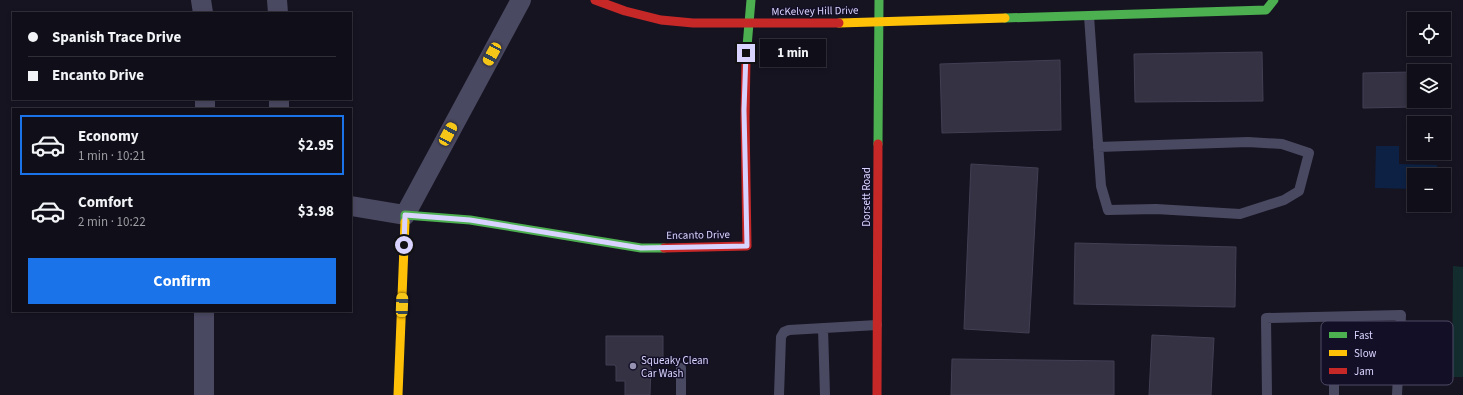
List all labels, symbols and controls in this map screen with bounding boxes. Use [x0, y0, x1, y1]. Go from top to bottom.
street label: McKelvey Hill Drive [771, 3, 859, 19]
map controls [1407, 12, 1451, 212]
button: locate [1407, 12, 1451, 56]
text: Spanish Trace Drive [52, 27, 181, 48]
callout: 1 min [760, 39, 826, 67]
car [481, 41, 503, 67]
route end [737, 44, 755, 62]
text: 1 min [777, 44, 809, 62]
button: layers [1407, 64, 1451, 108]
text: Encanto Drive [52, 65, 144, 86]
button: + [1407, 116, 1451, 160]
car [437, 121, 459, 147]
text: Economy [78, 126, 139, 147]
icon: car [30, 127, 66, 163]
text: $2.95 [298, 135, 334, 156]
text: 1 min · 10:21 [78, 147, 146, 165]
street label: Dorsett Road [859, 167, 874, 227]
button: − [1407, 168, 1451, 212]
text: Comfort [78, 192, 133, 213]
icon: car [30, 193, 66, 229]
text: $3.98 [298, 201, 334, 222]
text: 2 min · 10:22 [78, 213, 146, 231]
street label: Encanto Drive [666, 227, 731, 243]
route start [395, 236, 413, 254]
button: Confirm [28, 258, 336, 304]
car [396, 293, 408, 317]
legend [1321, 321, 1453, 385]
text: Fast [1354, 328, 1373, 343]
text: Slow [1354, 346, 1377, 361]
place label: Squeaky Clean Car Wash [641, 353, 709, 381]
marker: Squeaky Clean Car Wash [628, 361, 638, 371]
text: Jam [1354, 364, 1374, 379]

